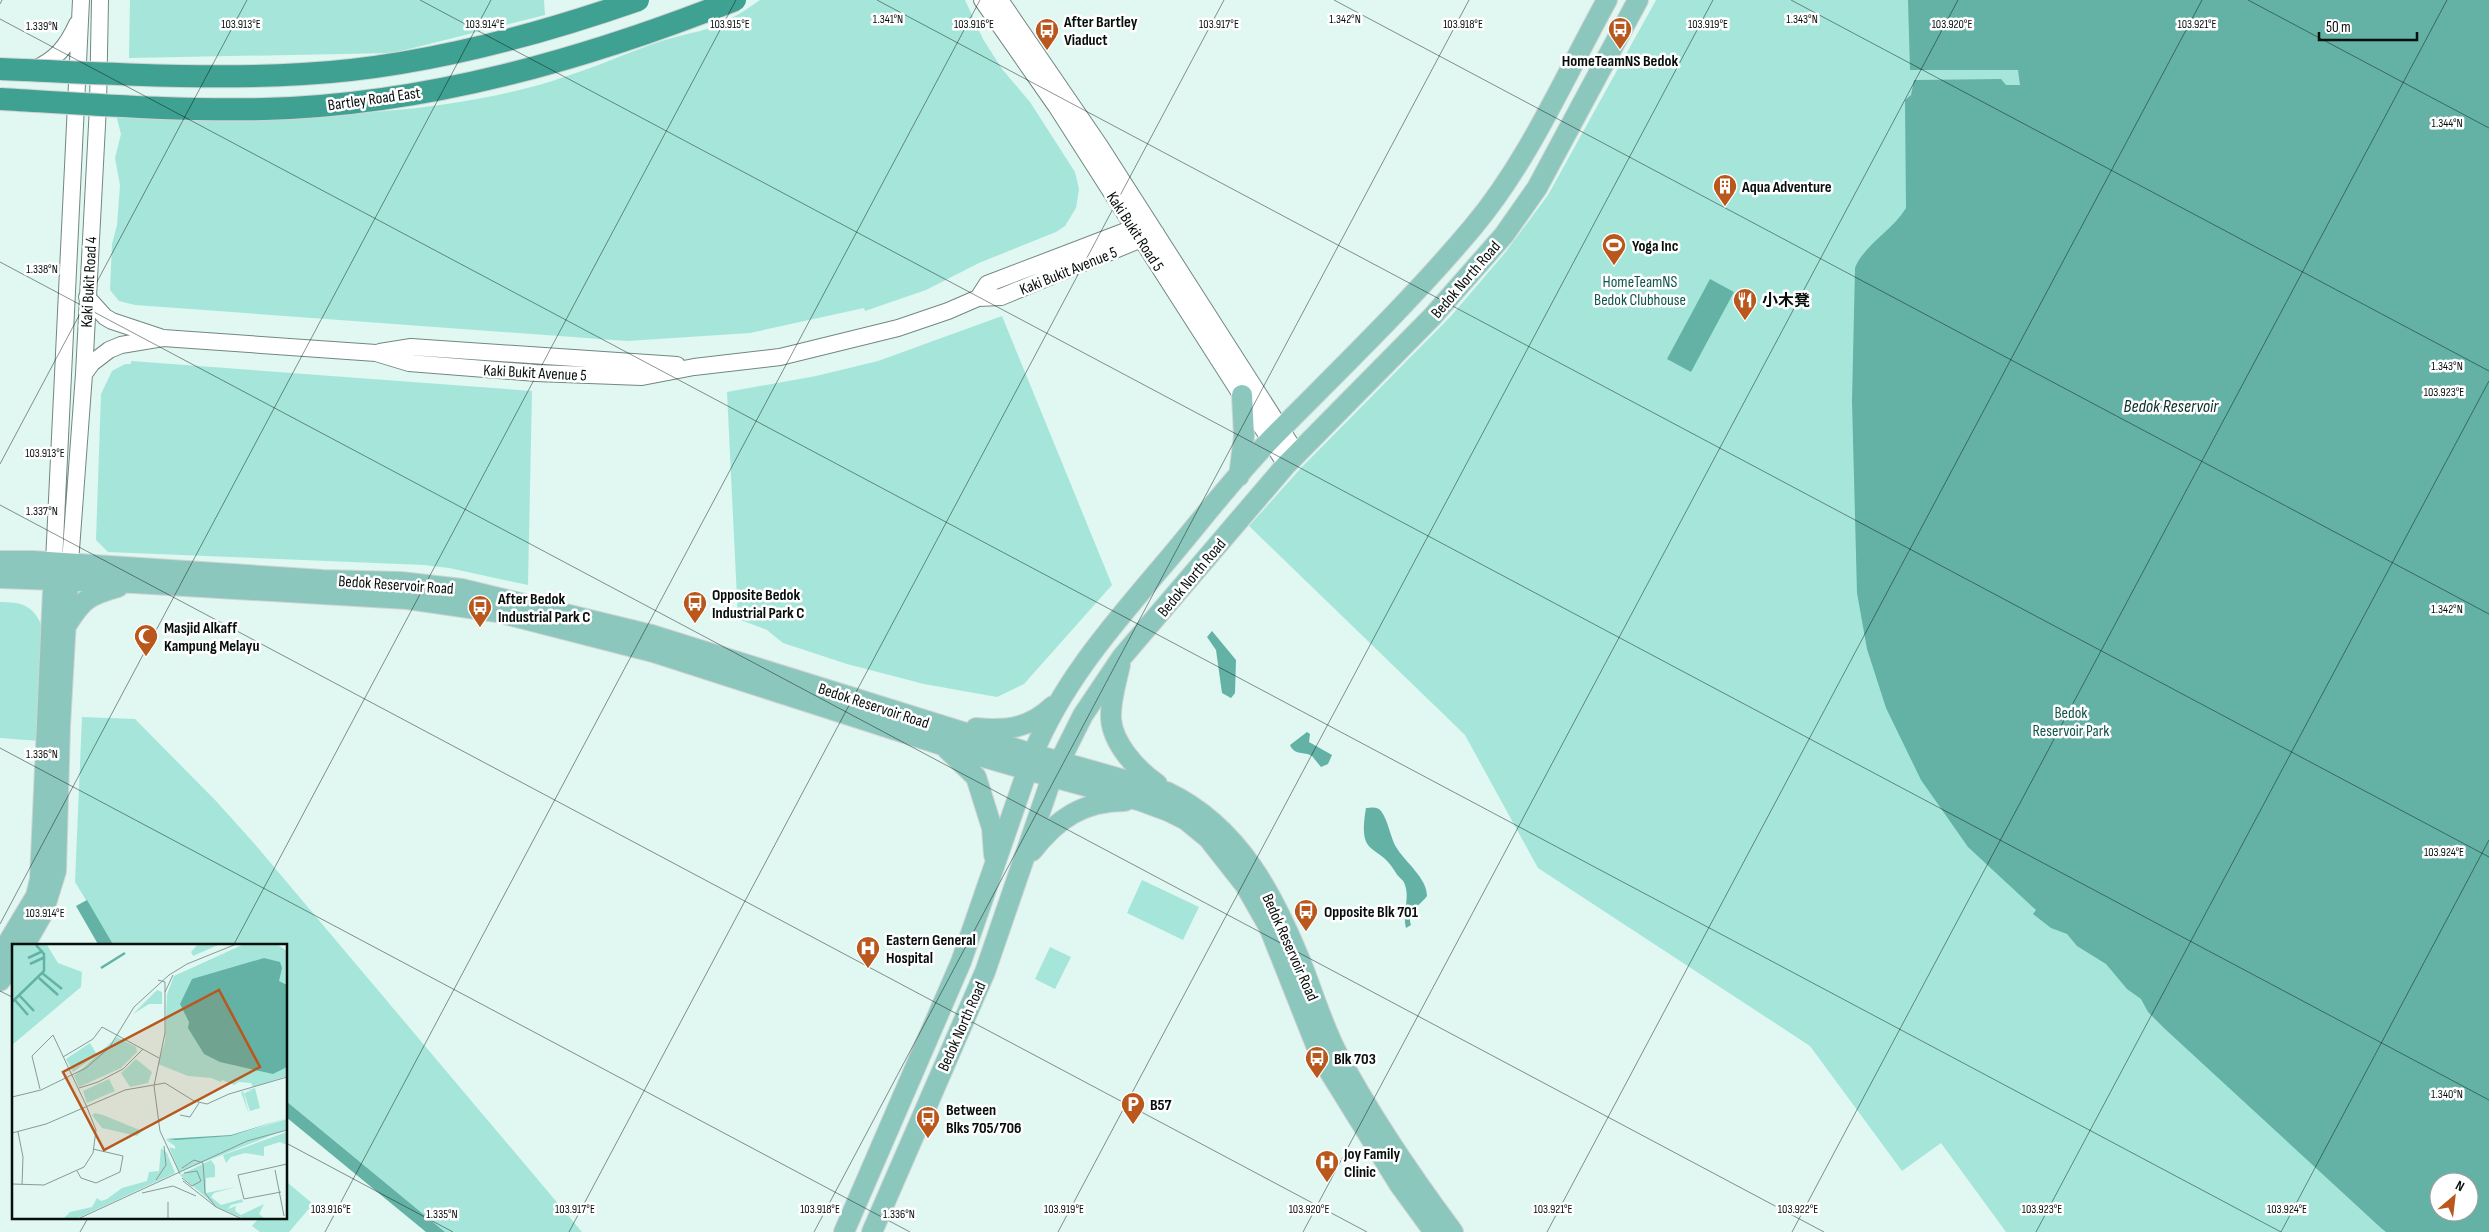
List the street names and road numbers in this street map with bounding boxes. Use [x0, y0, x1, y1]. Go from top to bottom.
street label: Bartley Road East [327, 84, 422, 115]
street label: Kaki Bukit Road 5 [1102, 189, 1167, 275]
street label: Kaki Bukit Road 4 [78, 236, 101, 328]
street label: Bedok North Road [1427, 238, 1505, 322]
street label: Kaki Bukit Avenue 5 [1017, 243, 1120, 300]
street label: Kaki Bukit Avenue 5 [483, 361, 587, 386]
street label: Bedok North Road [1154, 535, 1230, 621]
street label: Bedok Reservoir Road [338, 572, 454, 599]
street label: Bedok Reservoir Road [816, 680, 931, 733]
street label: Bedok Reservoir Road [1257, 891, 1322, 1004]
street label: Bedok North Road [934, 979, 991, 1074]

